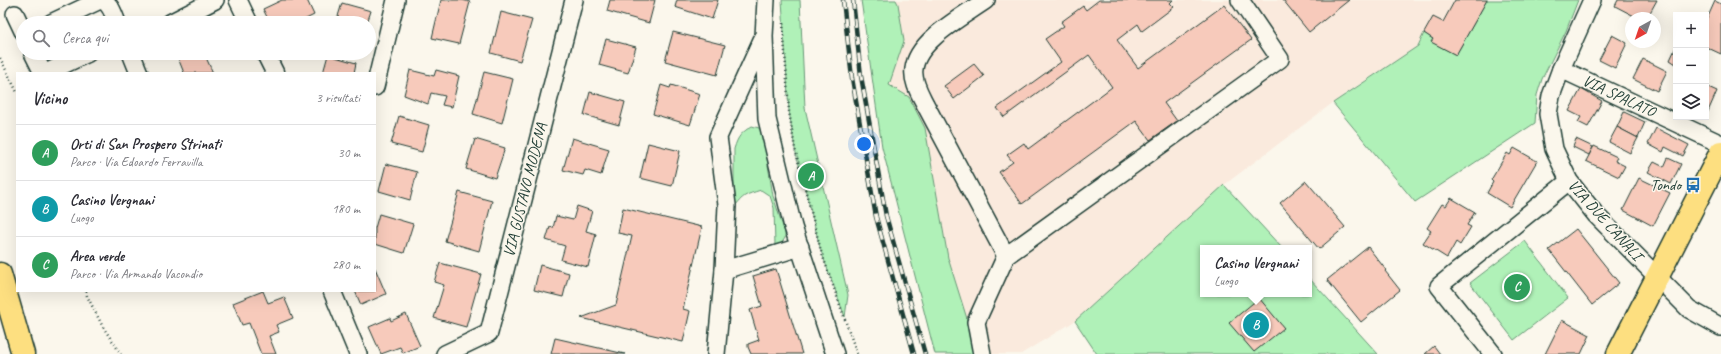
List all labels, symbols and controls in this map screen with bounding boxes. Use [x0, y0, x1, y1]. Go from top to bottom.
north arrow [1625, 12, 1661, 48]
map controls [1673, 12, 1709, 120]
button: + [1673, 12, 1709, 48]
search box [16, 16, 376, 60]
icon: search [30, 27, 52, 49]
text: Cerca qui [62, 29, 108, 48]
button: − [1673, 48, 1709, 84]
street label: VIA SPALATO [1579, 70, 1660, 122]
button: layers [1673, 84, 1709, 120]
text: Vicino [32, 88, 67, 109]
text: 3 risultati [316, 90, 360, 106]
street label: VIA GUSTAVO MODENA [499, 120, 552, 259]
your location [854, 134, 874, 154]
text: Orti di San Prospero Strinati [70, 135, 221, 154]
text: A [42, 145, 48, 161]
text: 30 m [338, 145, 360, 161]
text: Parco · Via Edoardo Ferravilla [70, 154, 202, 170]
pin: A [798, 161, 824, 191]
place label: Tondo [1650, 175, 1683, 195]
street label: VIA DUE CANALI [1564, 176, 1649, 267]
bus stop icon: Tondo [1684, 176, 1702, 194]
text: Casino Vergnani [70, 191, 154, 210]
text: B [42, 201, 48, 217]
text: 180 m [332, 201, 360, 217]
text: Luogo [70, 210, 94, 226]
popup [1200, 245, 1312, 297]
text: Area verde [70, 247, 124, 266]
text: Casino Vergnani [1214, 254, 1298, 273]
text: C [42, 257, 48, 273]
text: 280 m [332, 257, 360, 273]
text: Parco · Via Armando Vacondio [70, 266, 202, 282]
pin: C [1504, 272, 1530, 302]
text: Luogo [1214, 273, 1238, 289]
pin: B [1243, 310, 1269, 340]

